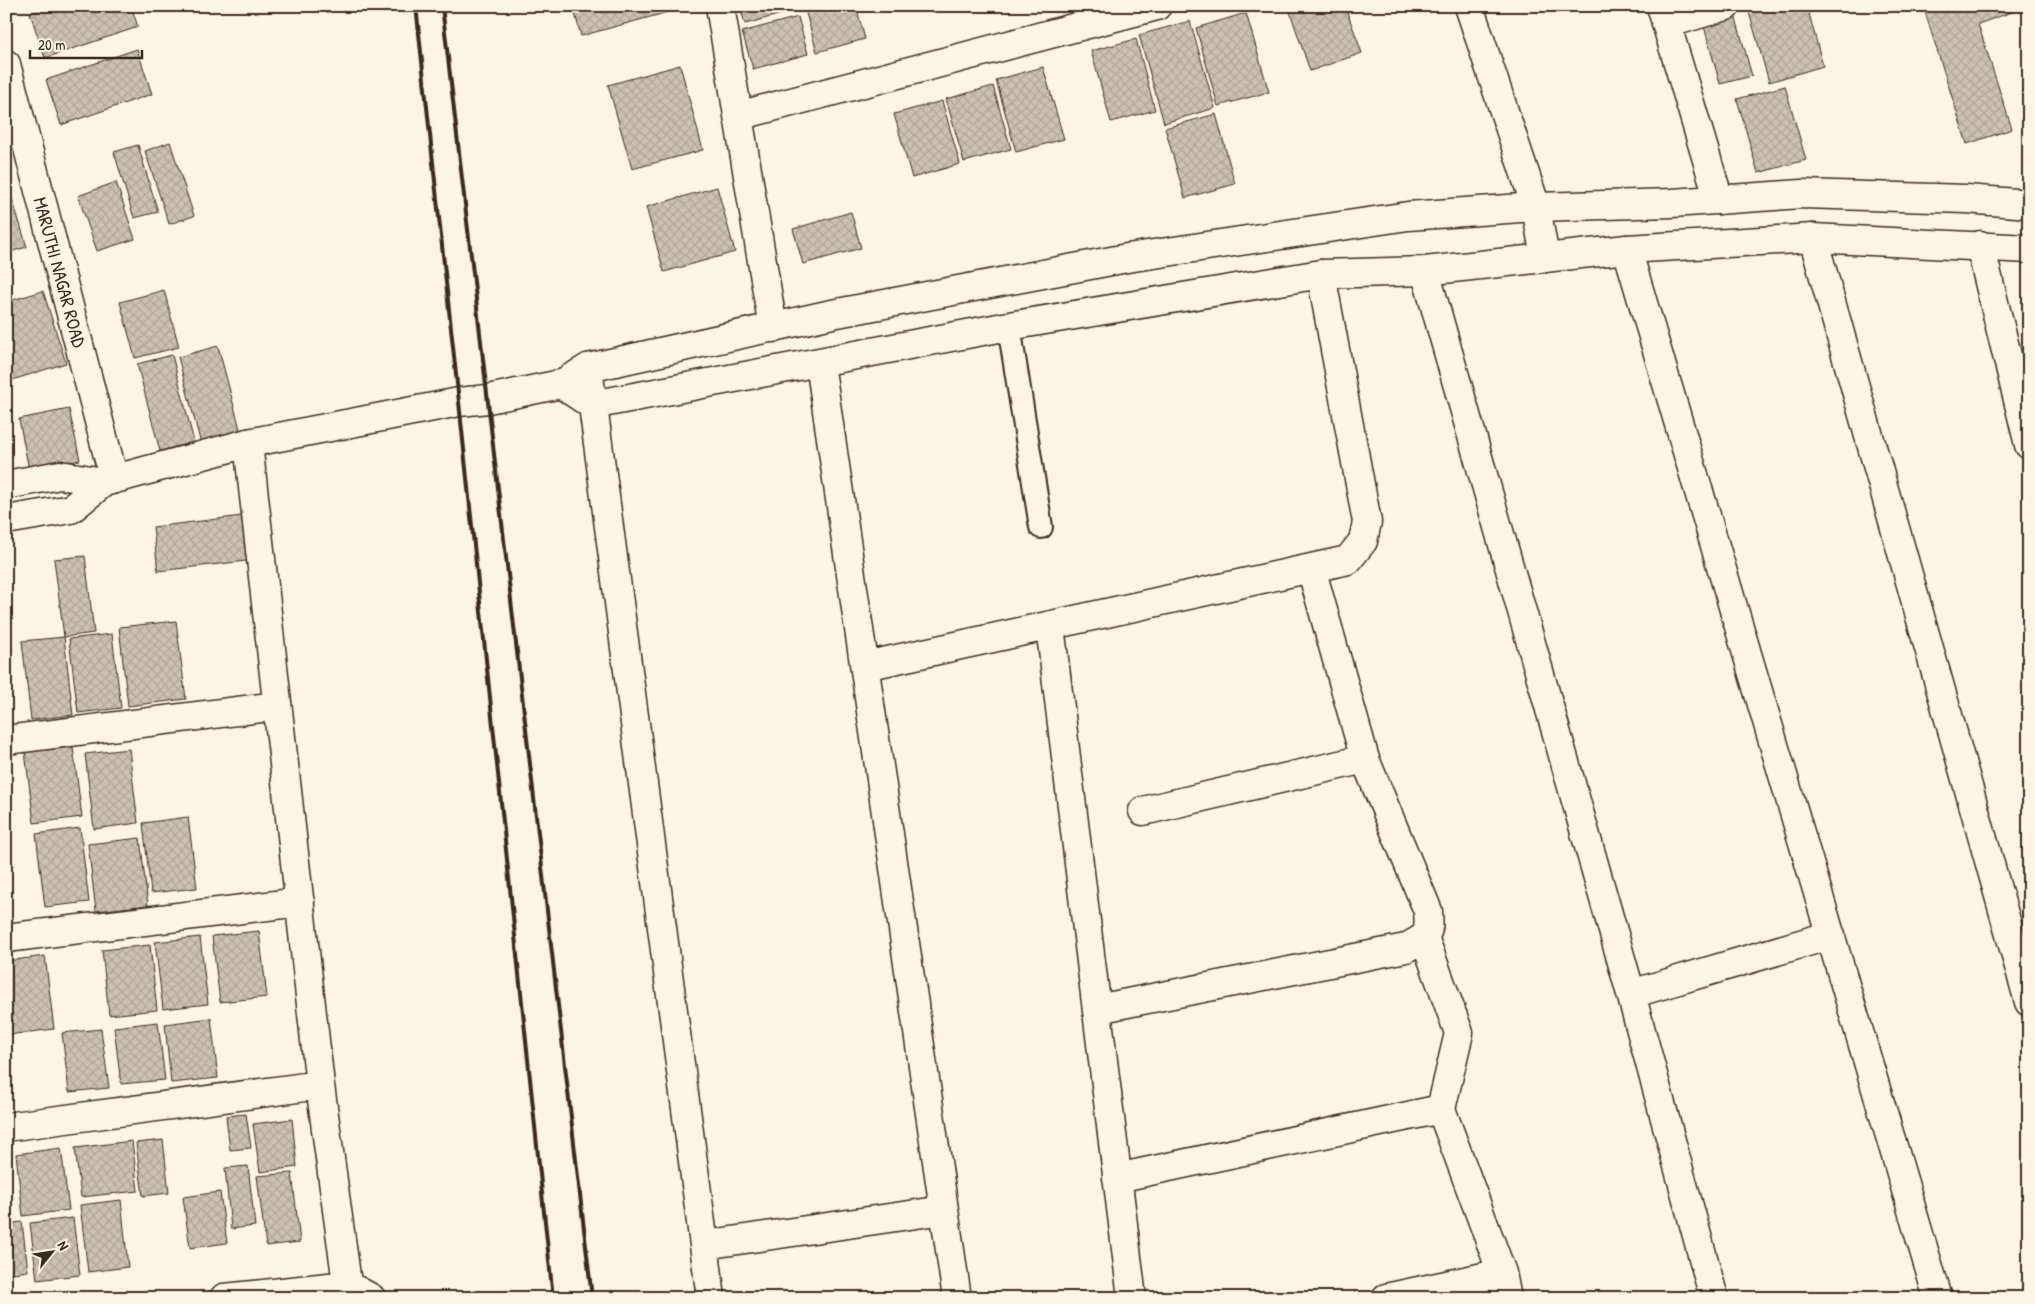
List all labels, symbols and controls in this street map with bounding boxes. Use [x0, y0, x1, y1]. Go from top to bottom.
scale bar [30, 28, 142, 60]
text: 20 m [38, 34, 65, 55]
street label: MARUTHI NAGAR ROAD [27, 194, 93, 350]
north arrow [28, 1226, 78, 1276]
text: N [54, 1237, 74, 1254]

